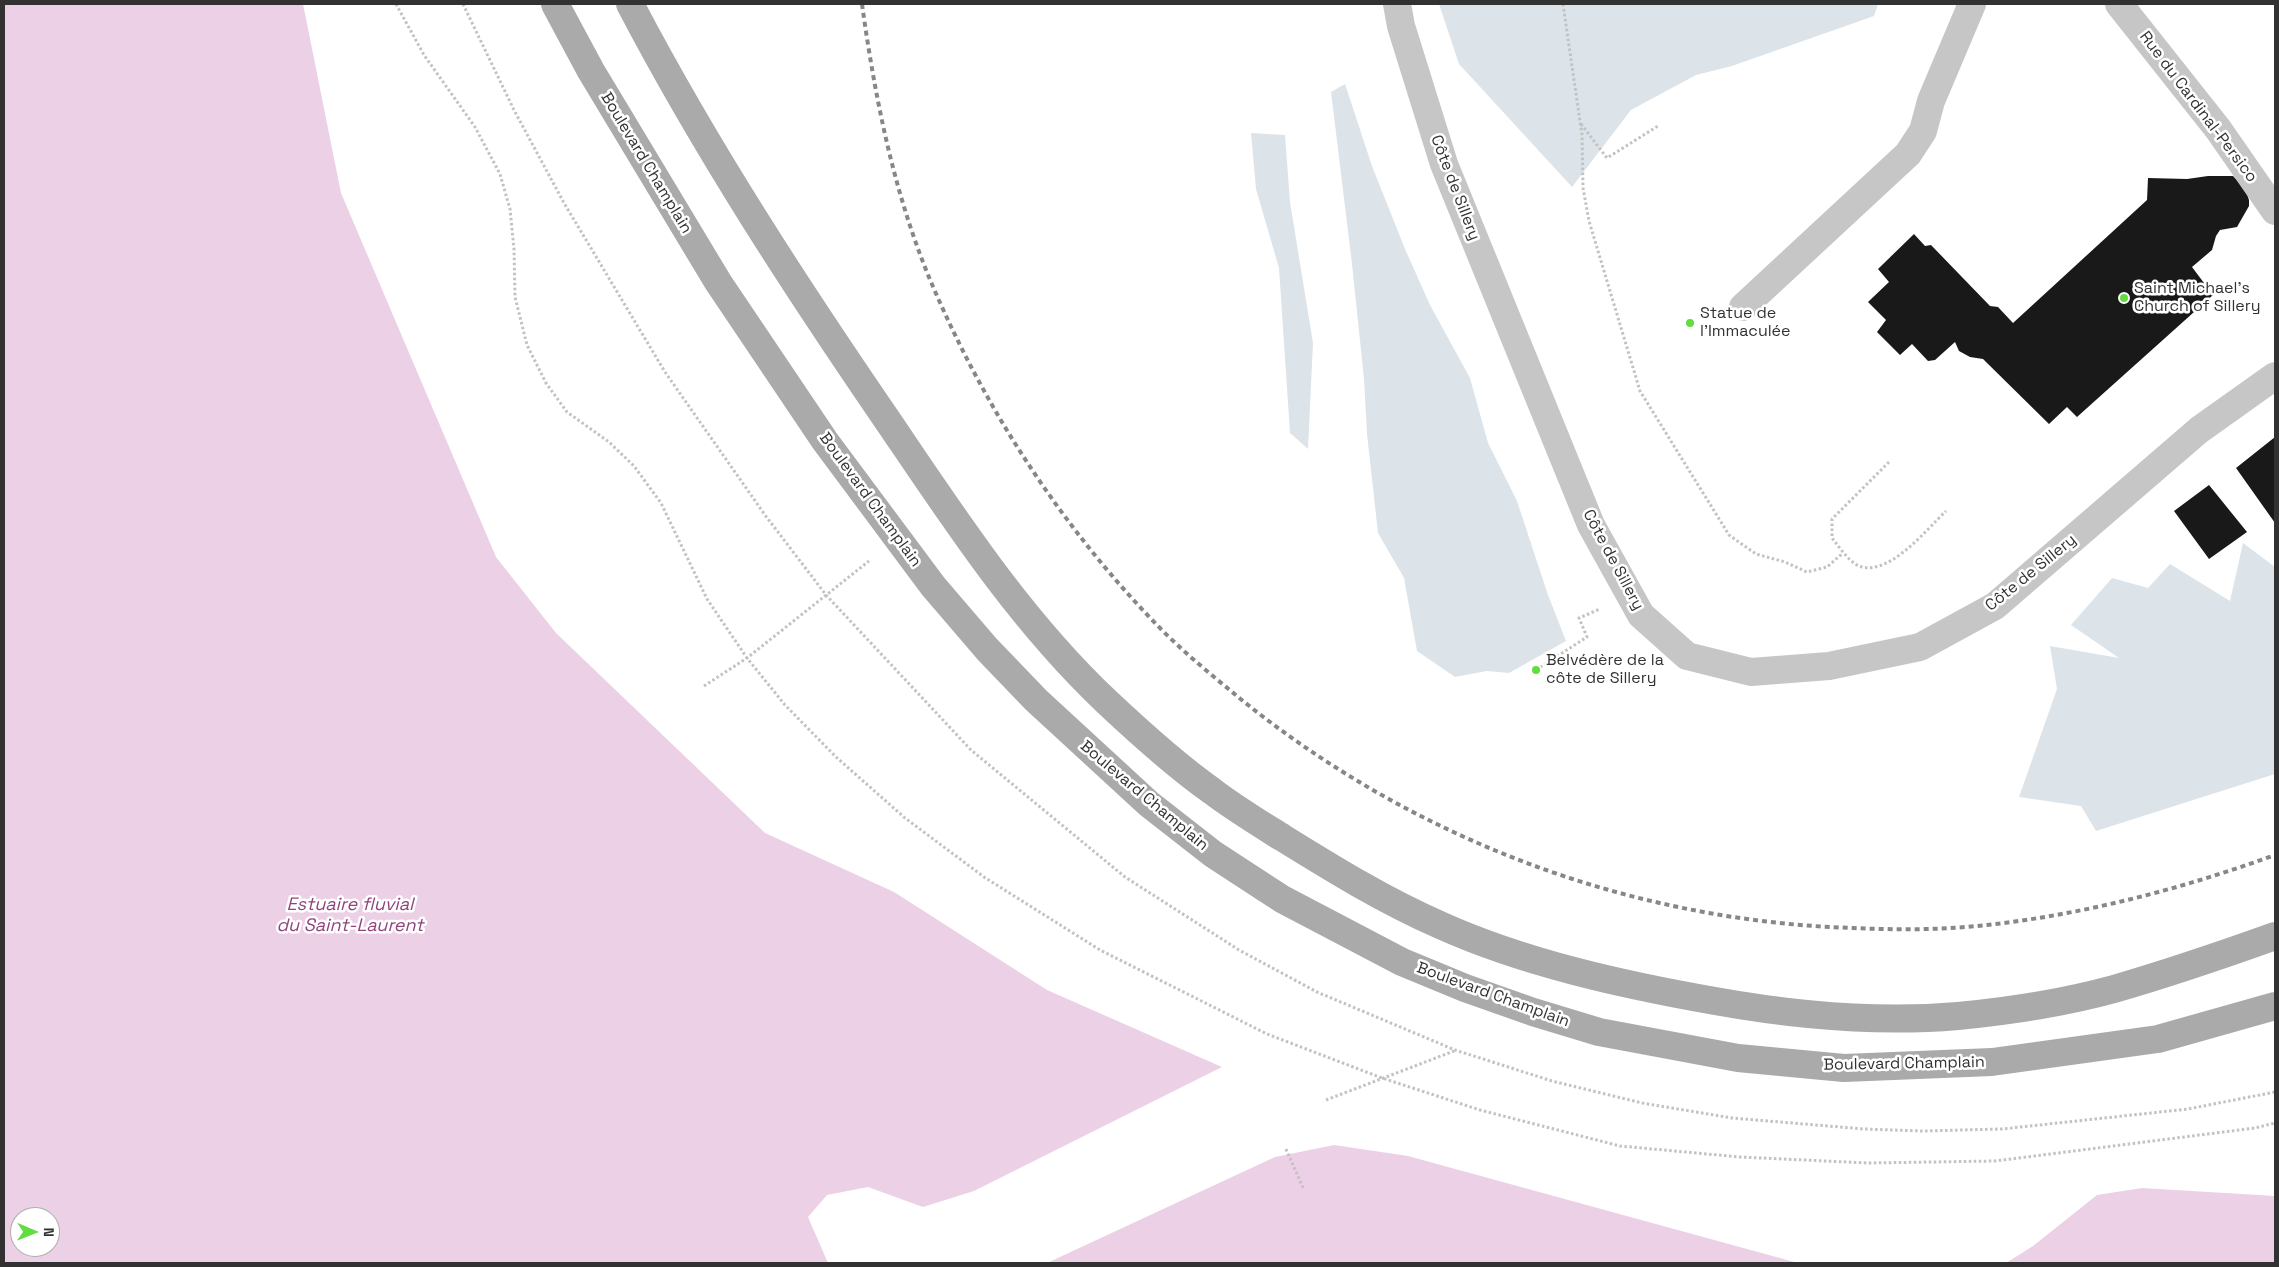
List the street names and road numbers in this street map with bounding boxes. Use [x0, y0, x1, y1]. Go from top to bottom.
street label: Rue du Cardinal-Persico [2135, 28, 2261, 186]
street label: Boulevard Champlain [596, 89, 696, 237]
street label: Côte de Sillery [1426, 133, 1484, 243]
street label: Boulevard Champlain [815, 429, 925, 571]
street label: Côte de Sillery [1578, 506, 1648, 614]
street label: Côte de Sillery [1982, 531, 2080, 615]
street label: Boulevard Champlain [1076, 737, 1212, 855]
street label: Boulevard Champlain [1414, 958, 1572, 1032]
street label: Boulevard Champlain [1823, 1053, 1985, 1075]

